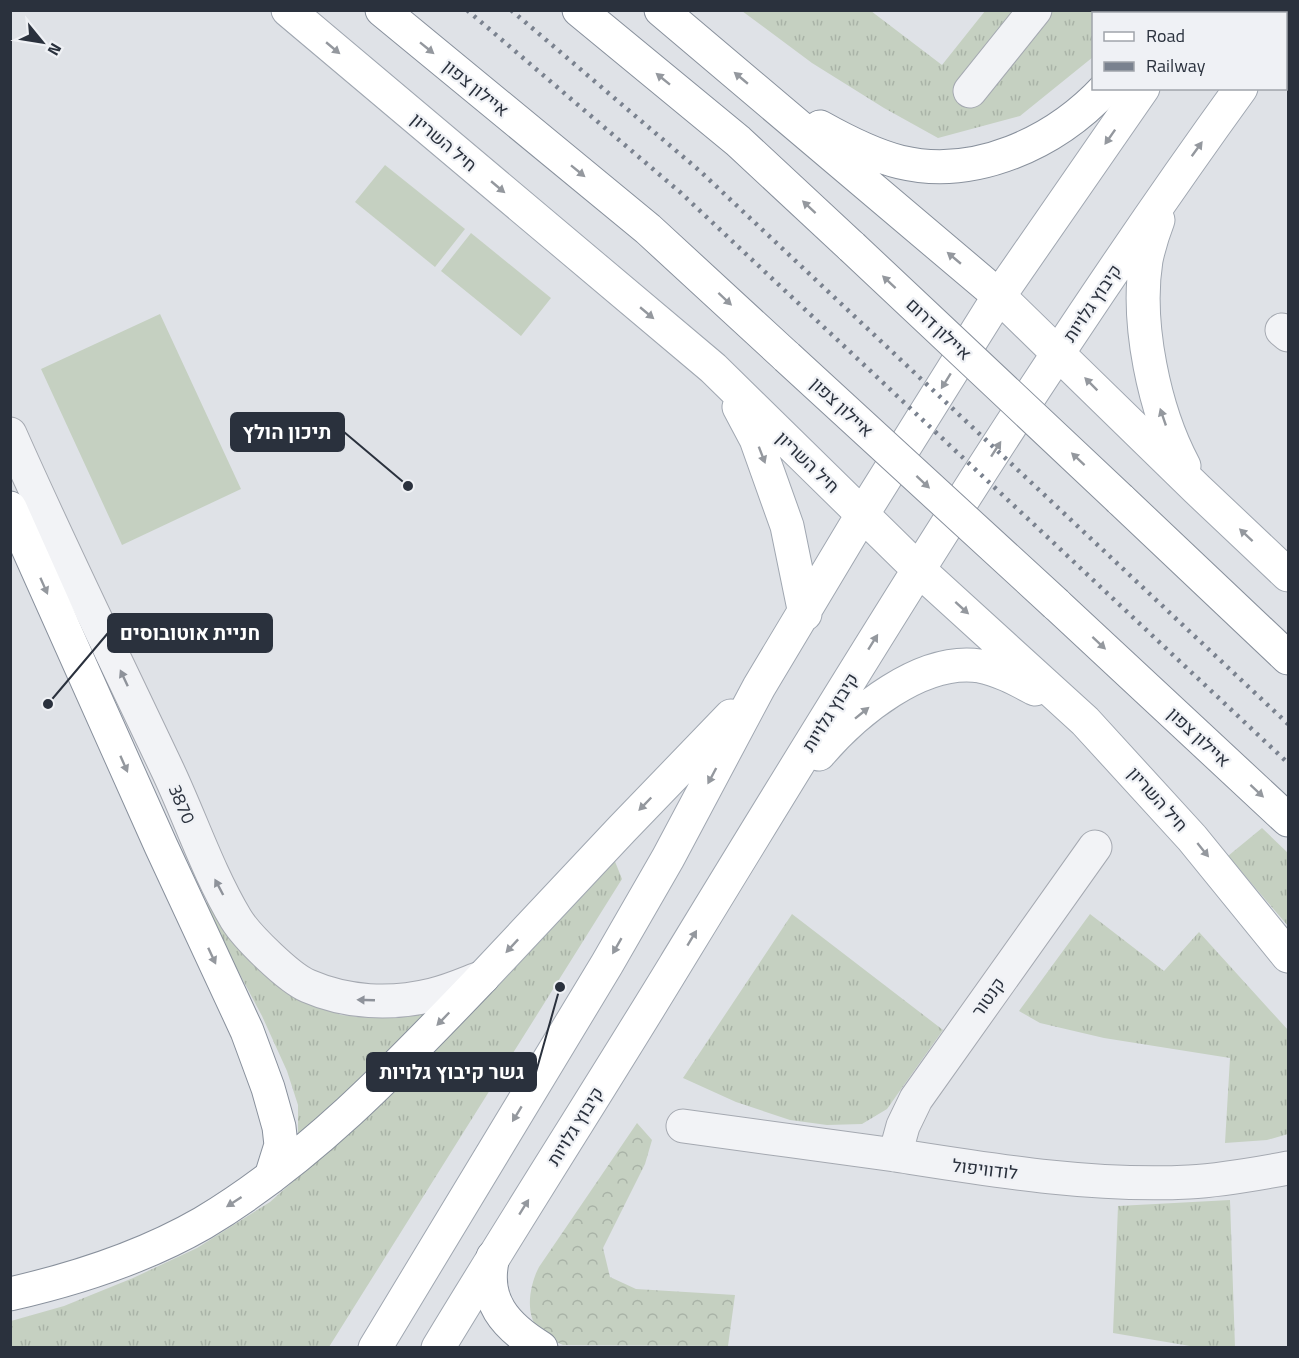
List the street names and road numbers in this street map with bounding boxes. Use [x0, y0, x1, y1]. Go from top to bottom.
street label: איילון צפון [437, 53, 515, 123]
street label: חיל השריון [405, 106, 483, 178]
street label: קיבוץ גלויות [1056, 259, 1128, 347]
street label: איילון דרום [900, 291, 978, 367]
street label: איילון צפון [804, 371, 880, 443]
street label: חיל השריון [770, 425, 846, 499]
street label: קיבוץ גלויות [795, 667, 865, 757]
street label: איילון צפון [1161, 701, 1237, 773]
street label: חיל השריון [1121, 761, 1195, 837]
street label: 3870 [162, 780, 202, 828]
street label: קנטור [965, 972, 1011, 1022]
street label: קיבוץ גלויות [540, 1081, 610, 1171]
street label: לודוויפול [951, 1152, 1019, 1186]

